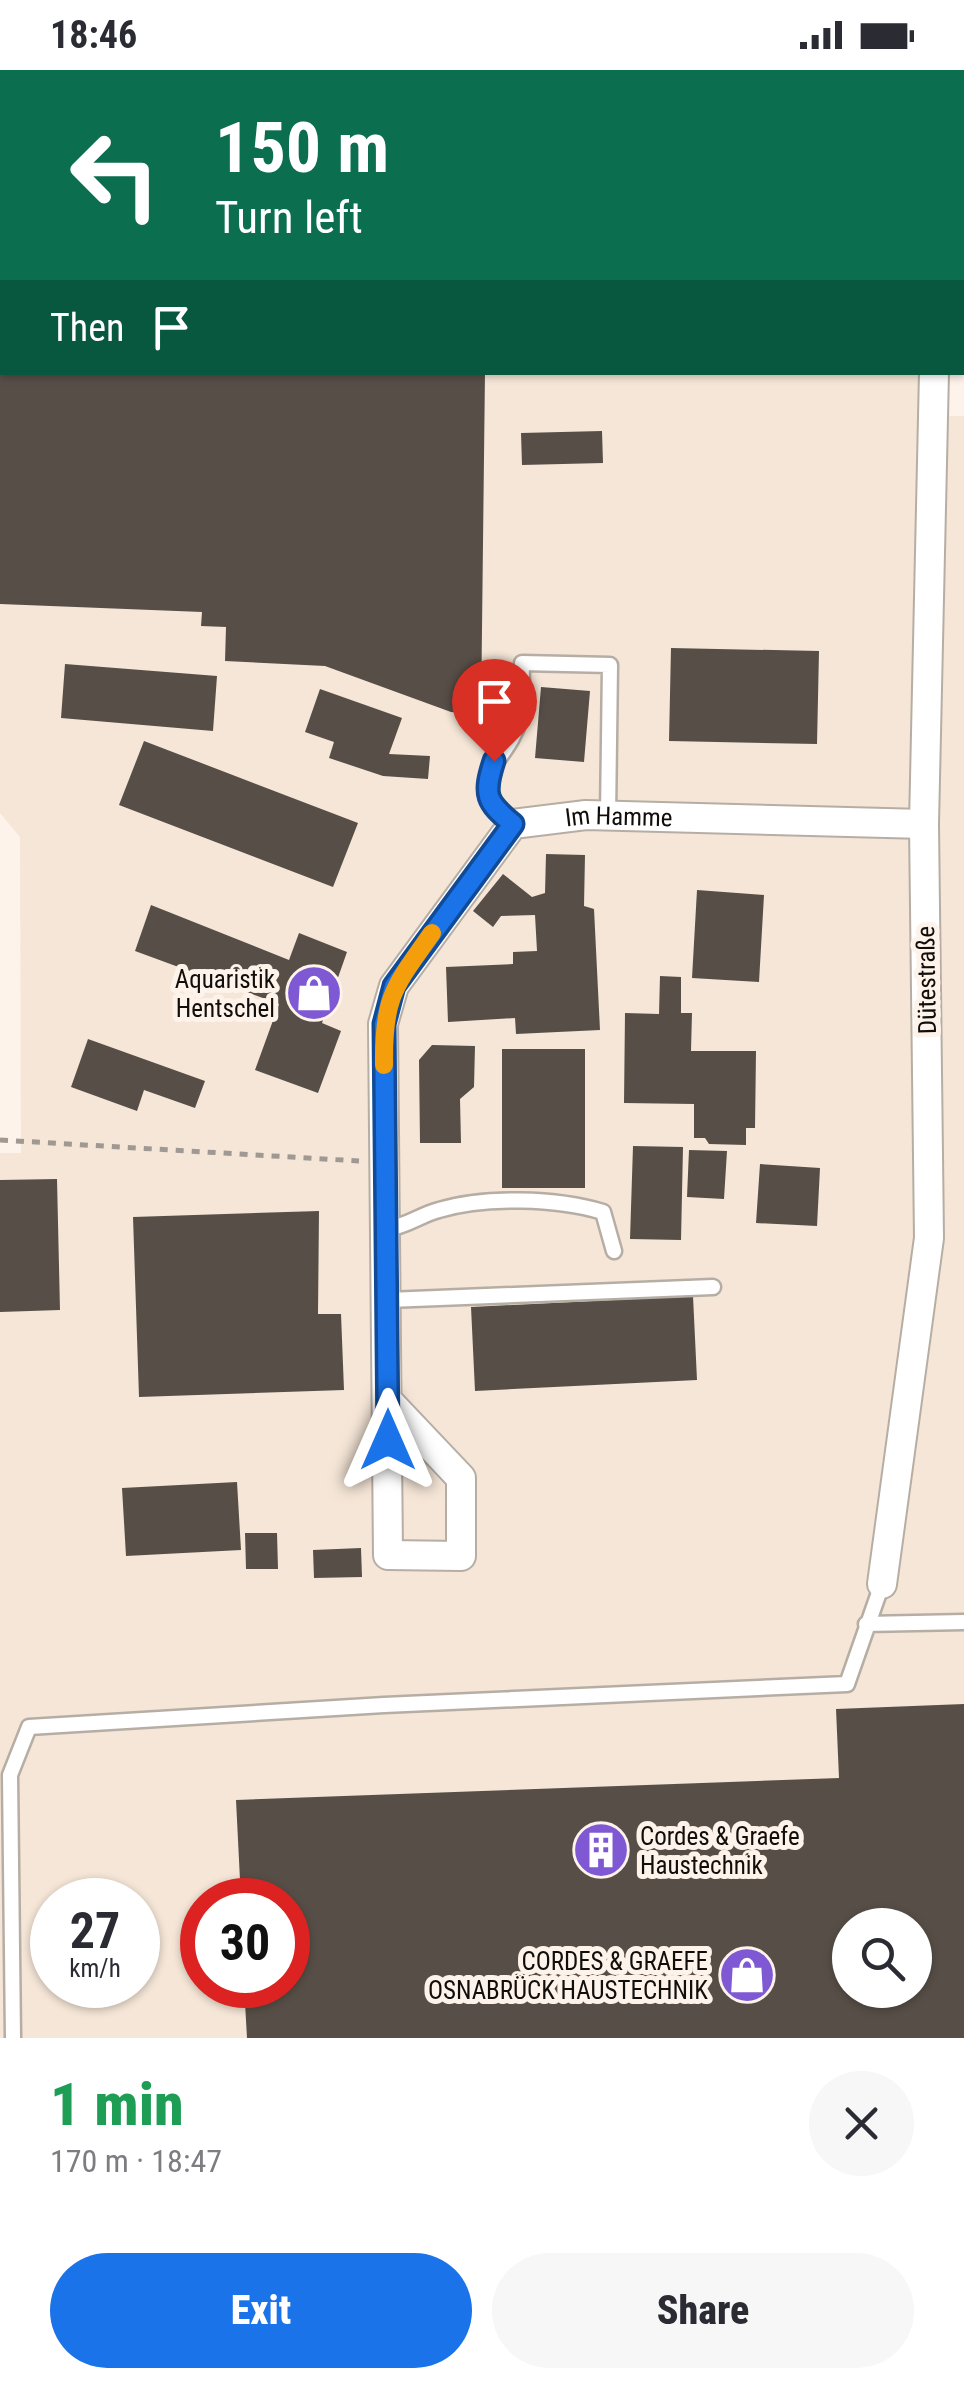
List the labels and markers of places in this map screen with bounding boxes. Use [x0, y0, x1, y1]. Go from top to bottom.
pin [452, 659, 537, 762]
shop icon: Aquaristik Hentschel [284, 963, 344, 1023]
place label: Aquaristik Hentschel [175, 965, 276, 1023]
building icon: Cordes & Graefe Haustechnik [571, 1820, 631, 1880]
place label: Cordes & Graefe Haustechnik [640, 1822, 800, 1880]
shop icon: CORDES & GRAEFE OSNABRÜCK HAUSTECHNIK [717, 1945, 777, 2005]
place label: CORDES & GRAEFE OSNABRÜCK HAUSTECHNIK [428, 1947, 708, 2005]

